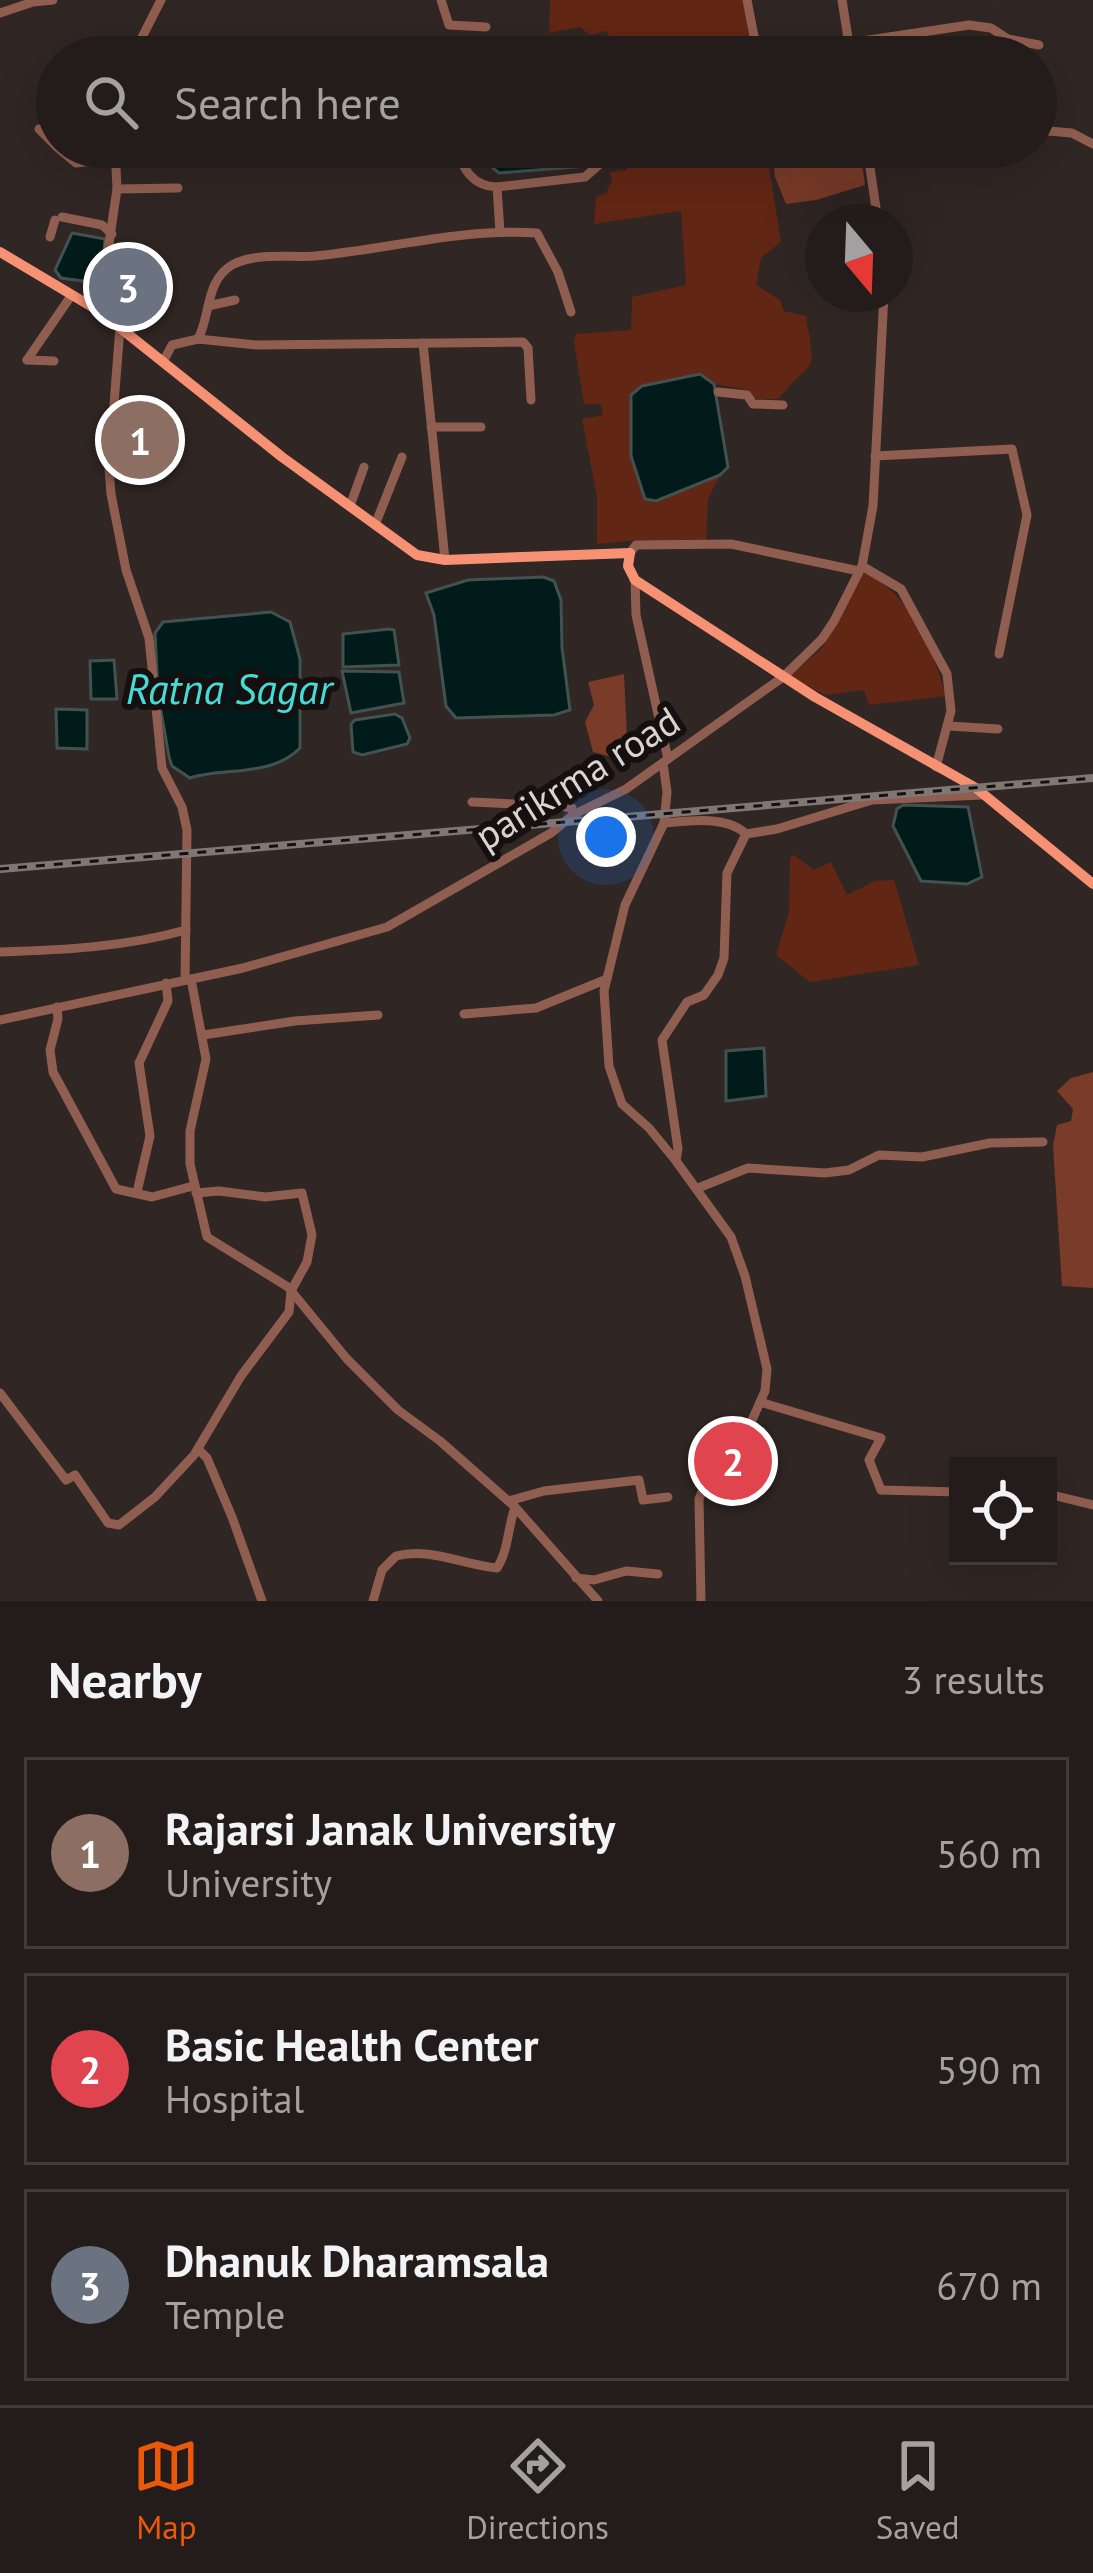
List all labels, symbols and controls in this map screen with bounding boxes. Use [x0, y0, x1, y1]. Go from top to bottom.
search box [36, 36, 1057, 168]
icon: search [78, 69, 144, 135]
text: Search here [174, 73, 401, 131]
north arrow [805, 204, 913, 312]
pin: 3 [89, 242, 167, 332]
pin: 1 [101, 395, 179, 485]
water label: Ratna Sagar [126, 661, 335, 716]
street label: parikrma road [465, 694, 689, 861]
your location [576, 807, 636, 867]
pin: 2 [694, 1416, 772, 1506]
map controls [949, 1457, 1057, 1565]
button: locate [949, 1457, 1057, 1565]
text: Nearby [48, 1646, 202, 1712]
text: 3 results [902, 1654, 1045, 1705]
text: Rajarsi Janak University [165, 1799, 615, 1857]
text: 1 [79, 1828, 101, 1879]
text: 560 m [936, 1828, 1042, 1879]
text: University [165, 1857, 332, 1908]
text: Basic Health Center [165, 2015, 539, 2073]
text: 2 [79, 2044, 101, 2095]
text: 590 m [936, 2044, 1042, 2095]
text: Hospital [165, 2073, 304, 2124]
text: Dhanuk Dharamsala [165, 2231, 549, 2289]
text: 3 [79, 2260, 101, 2311]
text: 670 m [936, 2260, 1042, 2311]
text: Temple [165, 2289, 285, 2340]
tab: Map [133, 2433, 199, 2548]
tab: Directions [466, 2433, 609, 2548]
tab: Saved [876, 2433, 960, 2548]

